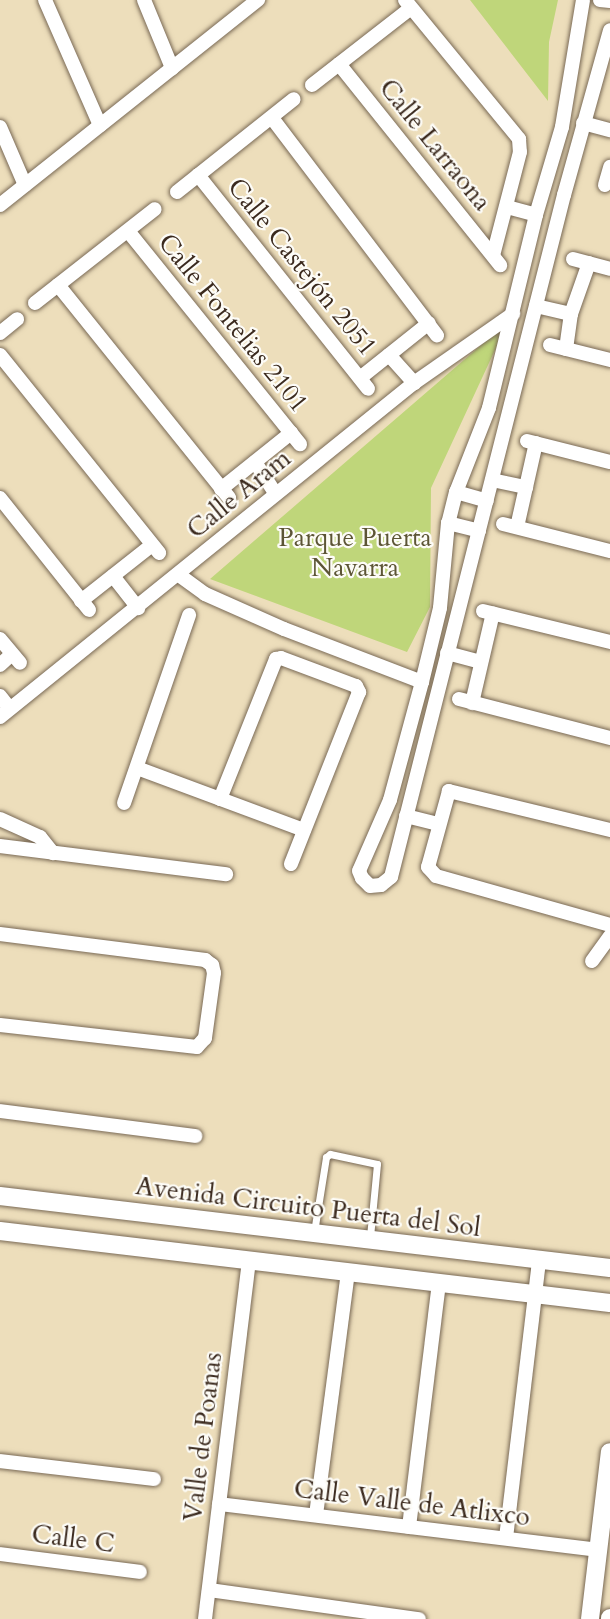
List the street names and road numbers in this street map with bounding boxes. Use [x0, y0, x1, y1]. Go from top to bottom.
street label: Calle Larraona [372, 73, 498, 217]
street label: Calle Castejón 2051 [221, 172, 383, 362]
street label: Calle Fontelias 2101 [151, 227, 315, 419]
street label: Calle Aram [181, 443, 297, 545]
street label: Avenida Circuito Puerta del Sol [134, 1170, 482, 1244]
street label: Valle de Poanas [177, 1351, 229, 1523]
street label: Calle Valle de Atlixco [292, 1473, 532, 1533]
street label: Calle C [30, 1518, 116, 1560]

